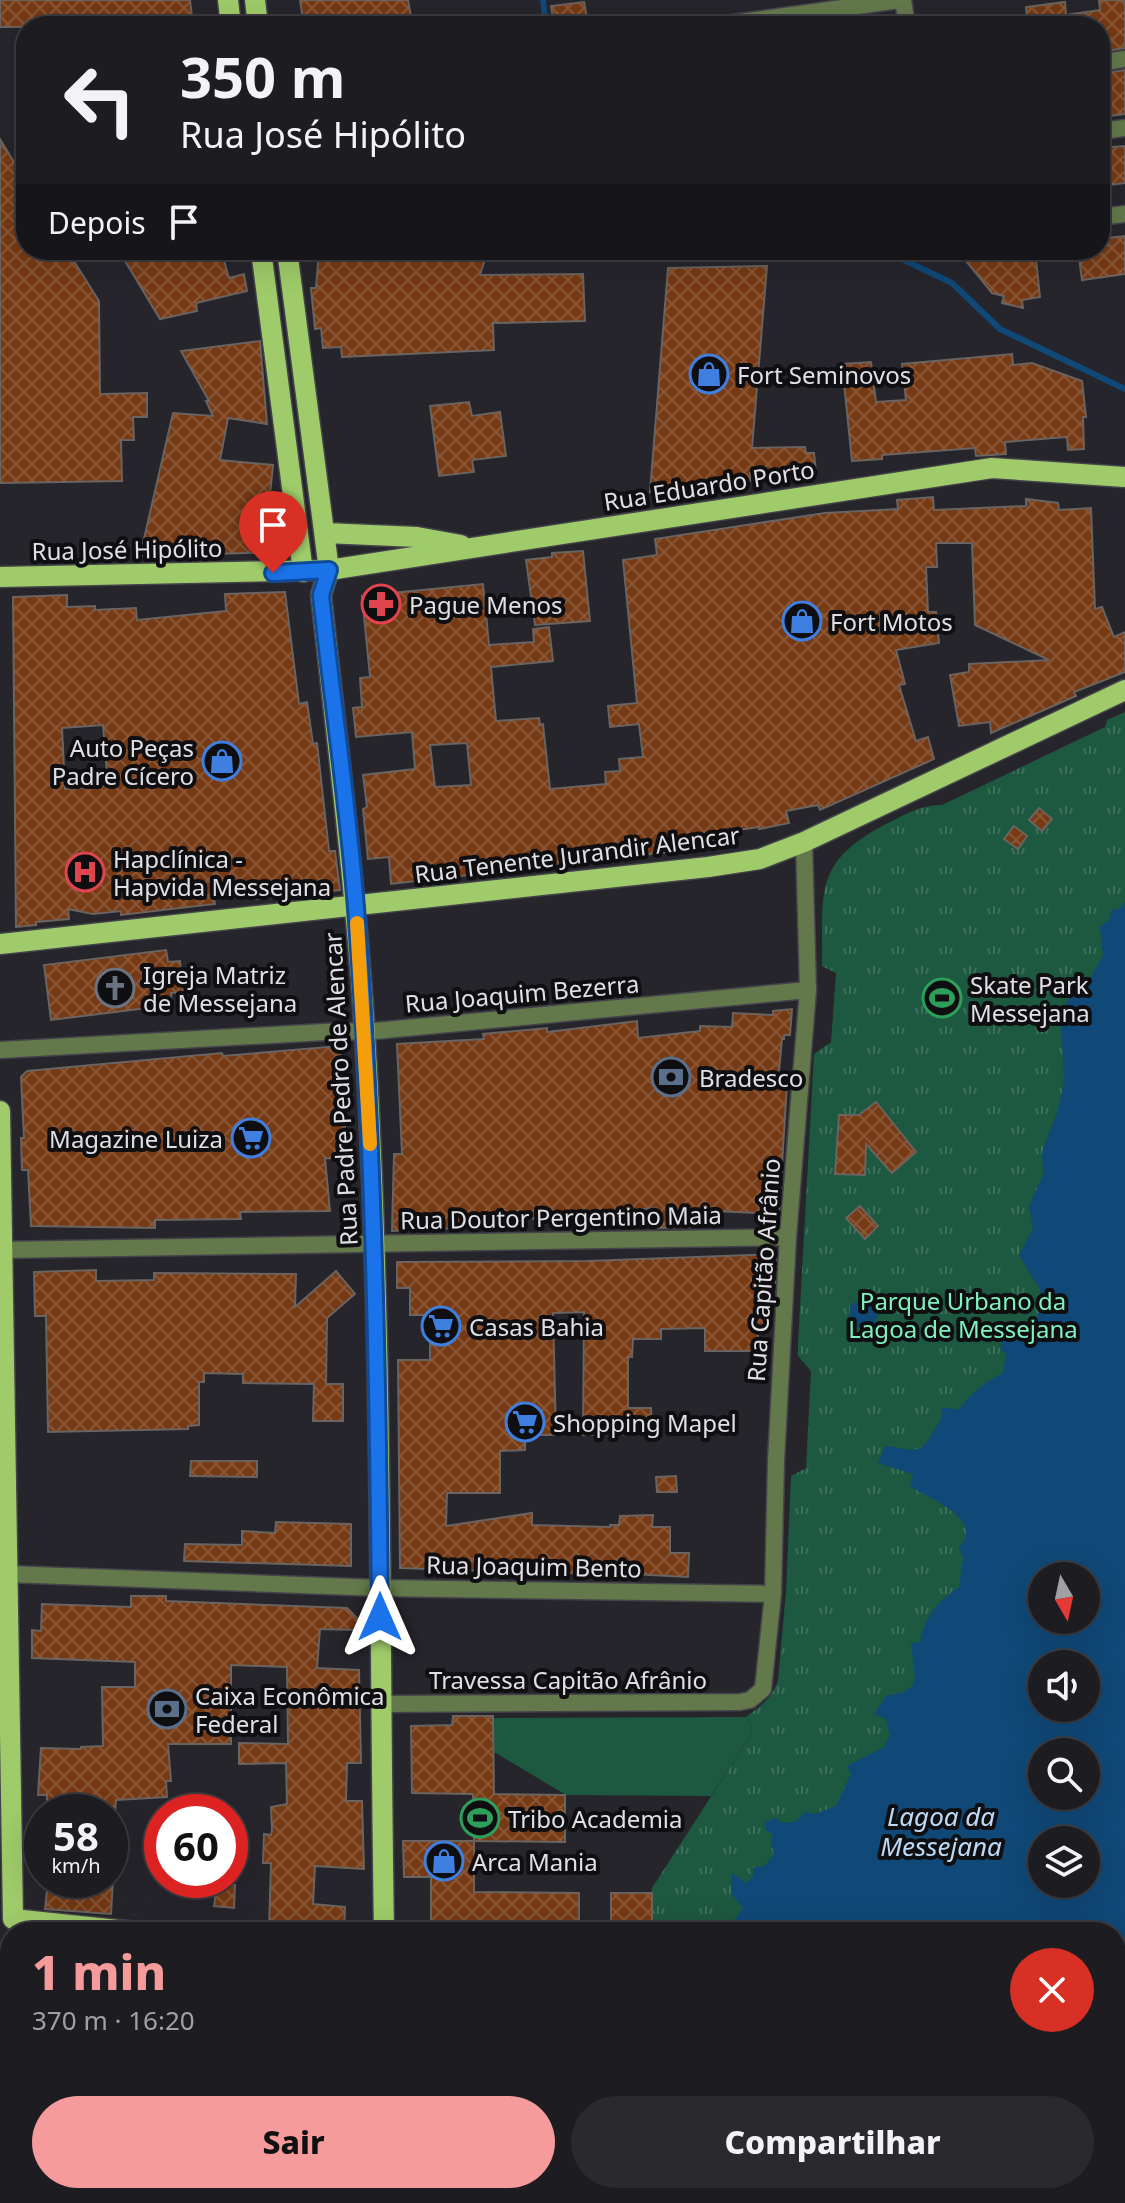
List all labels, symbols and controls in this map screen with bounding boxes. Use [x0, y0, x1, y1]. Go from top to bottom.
text: 350 m [180, 38, 345, 114]
icon: left [48, 48, 152, 152]
text: Rua José Hipólito [180, 110, 466, 159]
icon: arrive [162, 200, 206, 244]
text: Depois [48, 202, 146, 243]
shop icon: Fort Seminovos [688, 353, 730, 395]
place label: Fort Seminovos [737, 358, 911, 391]
street label: Rua Eduardo Porto [601, 452, 817, 518]
pin [239, 491, 307, 573]
icon: arrive [251, 503, 295, 547]
street label: Rua José Hipólito [31, 531, 223, 567]
pharmacy icon: Pague Menos [360, 583, 402, 625]
place label: Pague Menos [409, 588, 563, 621]
shop icon: Fort Motos [781, 600, 823, 642]
place label: Fort Motos [830, 605, 953, 638]
place label: Auto Peças Padre Cícero [52, 731, 194, 792]
shop icon: Auto Peças Padre Cícero [201, 740, 243, 782]
street label: Rua Tenente Jurandir Alencar [413, 818, 742, 890]
place label: Hapclínica - Hapvida Messejana [113, 842, 331, 903]
hospital icon: Hapclínica - Hapvida Messejana [64, 851, 106, 893]
street label: Rua Padre Pedro de Alencar [315, 931, 365, 1247]
place label: Igreja Matriz de Messejana [143, 958, 297, 1019]
street label: Rua Joaquim Bezerra [404, 966, 640, 1020]
church icon: Igreja Matriz de Messejana [94, 967, 136, 1009]
place label: Skate Park Messejana [970, 968, 1090, 1029]
sports icon: Skate Park Messejana [921, 977, 963, 1019]
bank icon: Bradesco [650, 1056, 692, 1098]
place label: Bradesco [699, 1061, 803, 1094]
supermarket icon: Magazine Luiza [230, 1117, 272, 1159]
place label: Magazine Luiza [49, 1122, 223, 1155]
street label: Rua Capitão Afrânio [739, 1157, 787, 1383]
street label: Rua Doutor Pergentino Maia [400, 1198, 722, 1236]
park label: Parque Urbano da Lagoa de Messejana [848, 1284, 1078, 1345]
supermarket icon: Casas Bahia [420, 1305, 462, 1347]
place label: Casas Bahia [469, 1310, 604, 1343]
supermarket icon: Shopping Mapel [504, 1401, 546, 1443]
place label: Shopping Mapel [553, 1406, 737, 1439]
street label: Rua Joaquim Bento [426, 1548, 642, 1584]
north arrow [1028, 1562, 1100, 1634]
map controls [1028, 1562, 1100, 1898]
position arrow [338, 1575, 422, 1659]
button: sound [1028, 1650, 1100, 1722]
street label: Travessa Capitão Afrânio [429, 1663, 707, 1696]
place label: Caixa Econômica Federal [195, 1679, 385, 1740]
bank icon: Caixa Econômica Federal [146, 1688, 188, 1730]
button: search [1028, 1738, 1100, 1810]
speed limit sign: 60 [144, 1794, 248, 1898]
sports icon: Tribo Academia [459, 1797, 501, 1839]
water label: Lagoa da Messejana [880, 1798, 1002, 1864]
place label: Tribo Academia [508, 1802, 682, 1835]
text: 58 [53, 1808, 99, 1863]
button: layers [1028, 1826, 1100, 1898]
shop icon: Arca Mania [423, 1840, 465, 1882]
place label: Arca Mania [472, 1845, 598, 1878]
text: km/h [51, 1852, 101, 1879]
text: 1 min [32, 1939, 166, 2004]
button: close [1010, 1948, 1094, 2032]
text: 370 m · 16:20 [32, 2002, 195, 2038]
button: Sair [32, 2096, 555, 2188]
button: Compartilhar [571, 2096, 1094, 2188]

